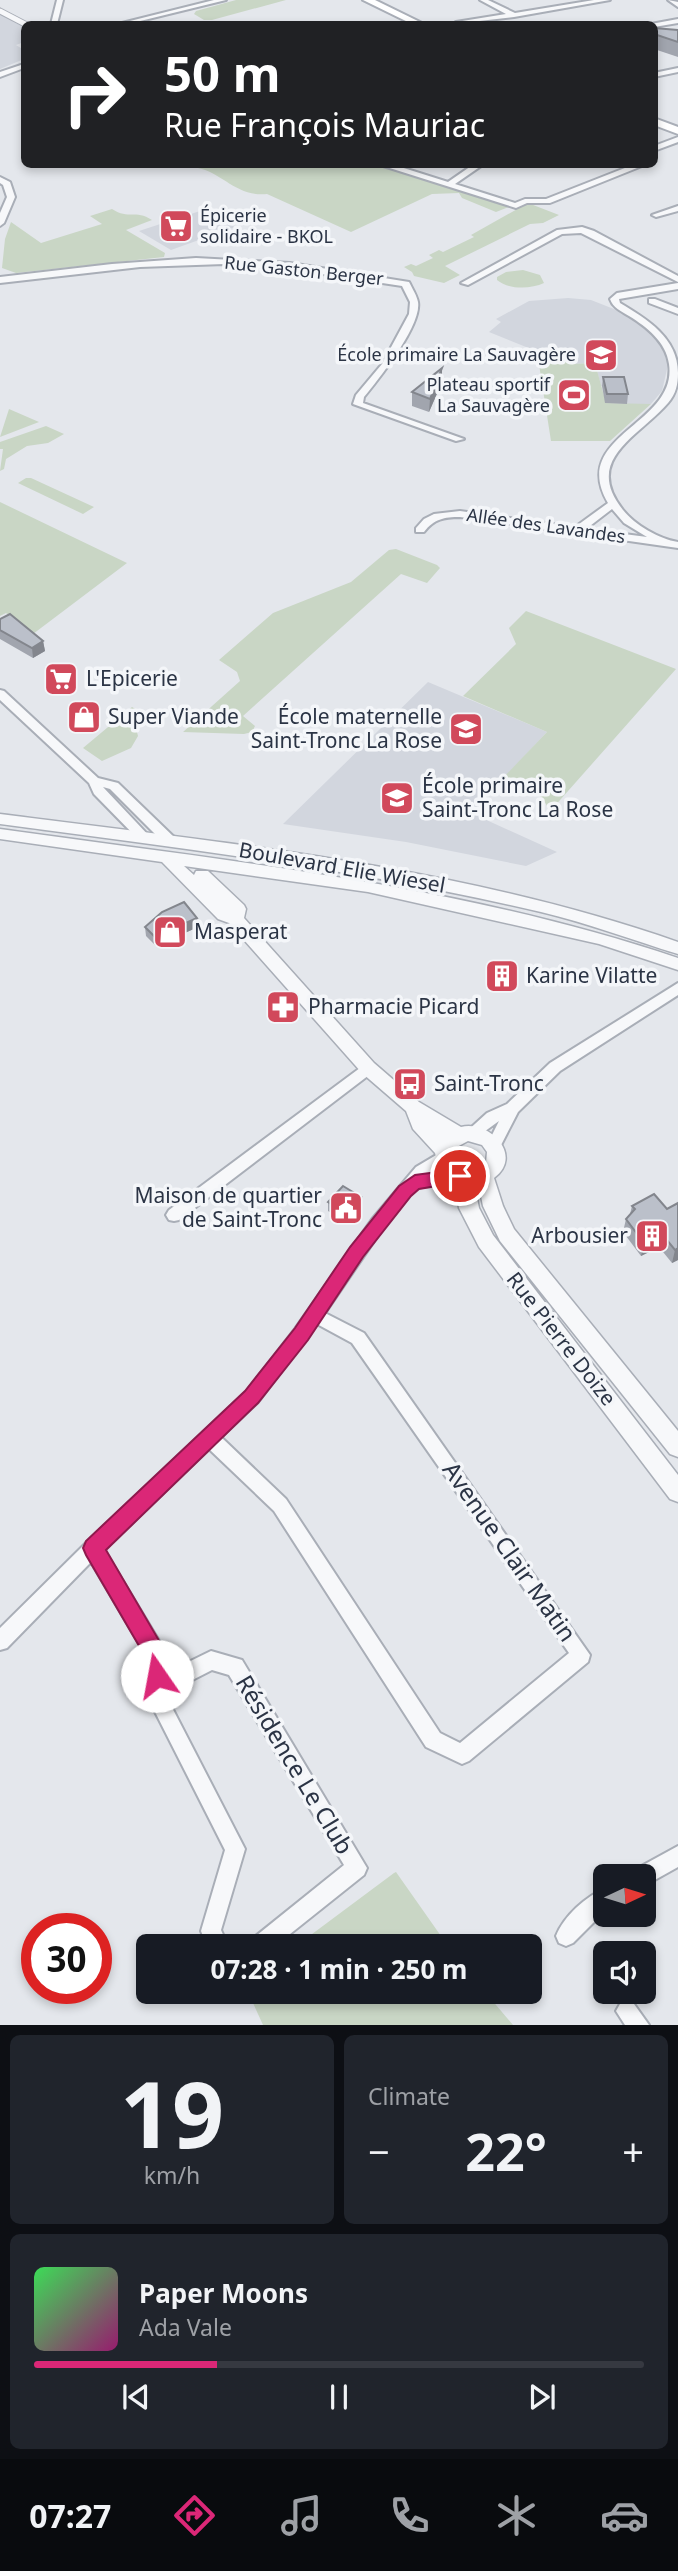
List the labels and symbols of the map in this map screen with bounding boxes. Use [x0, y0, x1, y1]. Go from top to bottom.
place label: Épicerie solidaire - BKOL [200, 203, 333, 248]
supermarket icon: Épicerie solidaire - BKOL [157, 207, 195, 245]
street label: Rue Gaston Berger [223, 250, 385, 290]
school or university icon: École primaire La Sauvagère [582, 336, 620, 374]
place label: École primaire La Sauvagère [337, 342, 576, 366]
place label: Plateau sportif La Sauvagère [426, 372, 551, 417]
sports icon: Plateau sportif La Sauvagère [555, 376, 593, 414]
street label: Allée des Lavandes [465, 502, 627, 548]
supermarket icon: L'Epicerie [42, 660, 80, 698]
place label: L'Epicerie [86, 664, 178, 692]
shop icon: Super Viande [65, 698, 103, 736]
place label: Super Viande [108, 702, 239, 730]
place label: École maternelle Saint-Tronc La Rose [251, 702, 442, 754]
school or university icon: École maternelle Saint-Tronc La Rose [447, 710, 485, 748]
place label: École primaire Saint-Tronc La Rose [422, 771, 613, 823]
school or university icon: École primaire Saint-Tronc La Rose [378, 779, 416, 817]
street label: Boulevard Elie Wiesel [237, 835, 448, 899]
shop icon: Masperat [151, 913, 189, 951]
place label: Masperat [194, 917, 288, 945]
building icon: Karine Vilatte [483, 957, 521, 995]
place label: Karine Vilatte [526, 961, 657, 989]
pharmacy icon: Pharmacie Picard [264, 988, 302, 1026]
place label: Pharmacie Picard [308, 992, 480, 1020]
bus stop icon: Saint-Tronc [391, 1065, 429, 1103]
place label: Saint-Tronc [434, 1069, 544, 1097]
pin [430, 1146, 490, 1206]
place label: Maison de quartier de Saint-Tronc [134, 1181, 322, 1233]
public building icon: Maison de quartier de Saint-Tronc [327, 1189, 365, 1227]
building icon: Arbousier [633, 1217, 671, 1255]
place label: Arbousier [531, 1221, 628, 1249]
street label: Rue Pierre Doize [501, 1266, 623, 1411]
street label: Avenue Clair Matin [436, 1455, 585, 1648]
position arrow [120, 1639, 194, 1713]
street label: Résidence Le Club [229, 1668, 362, 1860]
north arrow [593, 1864, 656, 1927]
speed limit sign: 30 [21, 1913, 112, 2004]

